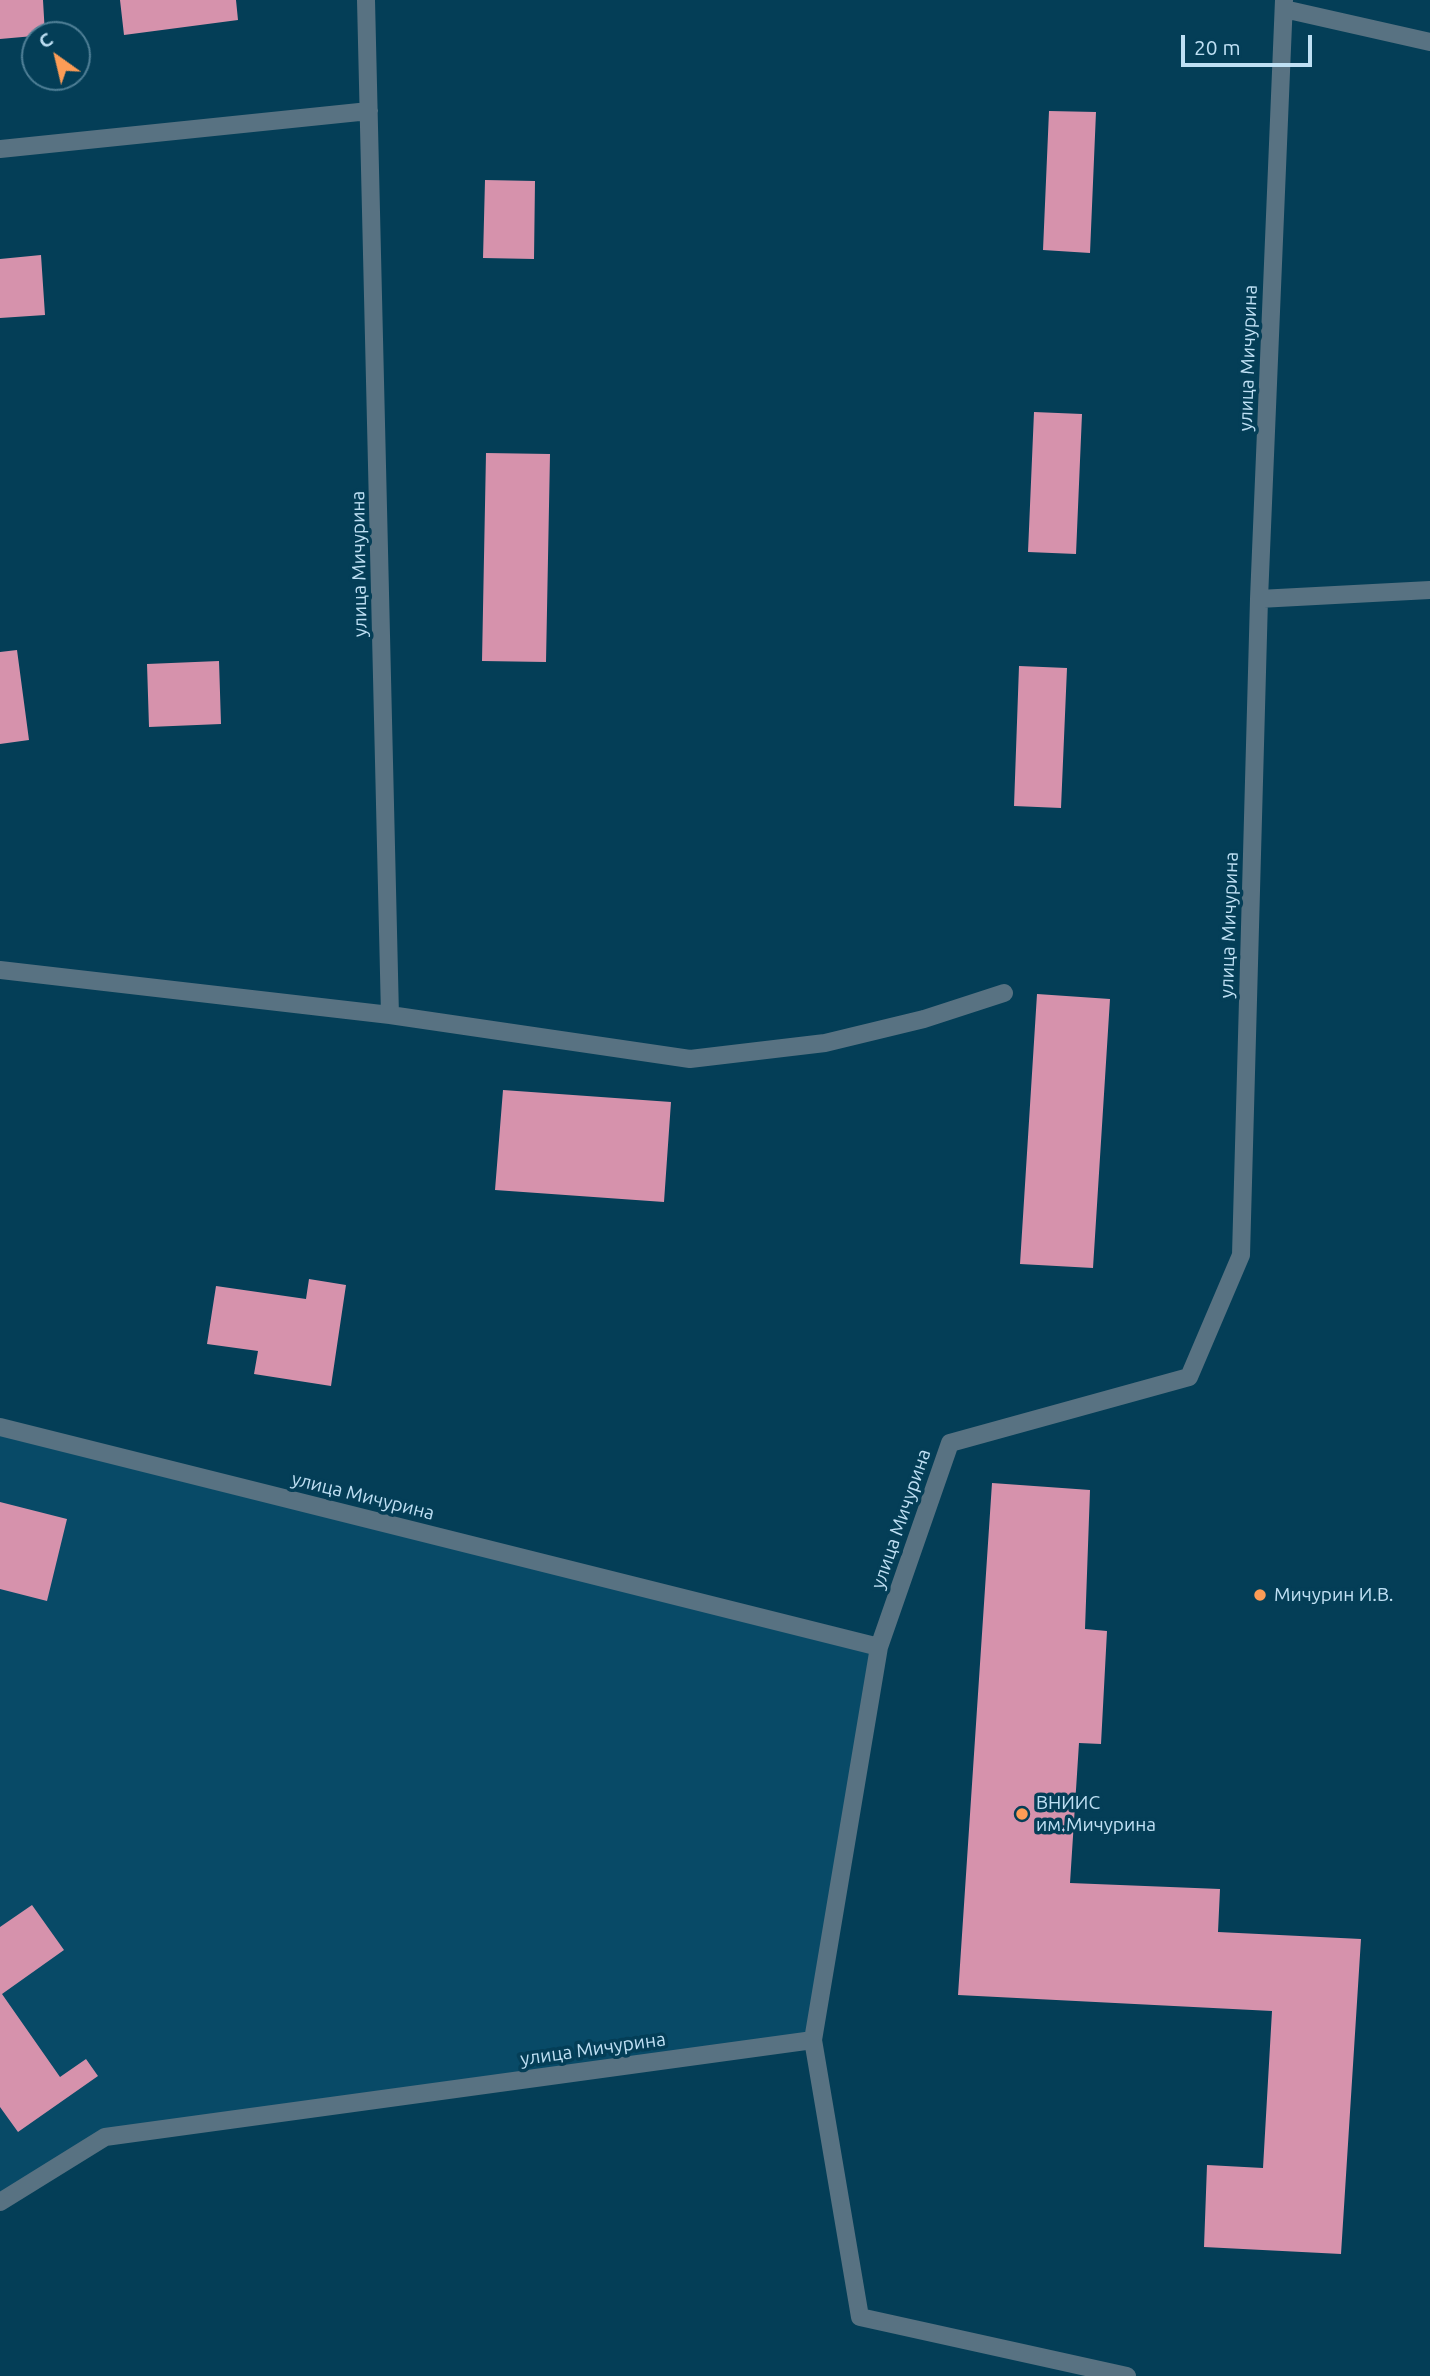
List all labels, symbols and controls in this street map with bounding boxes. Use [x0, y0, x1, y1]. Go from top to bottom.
north arrow [21, 21, 91, 91]
scale bar [1185, 21, 1316, 65]
text: С [34, 28, 57, 53]
text: 20 m [1194, 35, 1241, 59]
street label: улица Мичурина [1234, 284, 1262, 432]
street label: улица Мичурина [346, 491, 372, 637]
street label: улица Мичурина [1215, 851, 1243, 999]
street label: улица Мичурина [866, 1446, 936, 1592]
street label: улица Мичурина [289, 1467, 437, 1525]
place label: Мичурин И.В. [1274, 1584, 1393, 1606]
marker: Мичурин И.В. [1252, 1587, 1268, 1603]
place label: ВНИИС им.Мичурина [1036, 1792, 1156, 1836]
marker: ВНИИС им.Мичурина [1014, 1806, 1030, 1822]
street label: улица Мичурина [519, 2028, 667, 2070]

